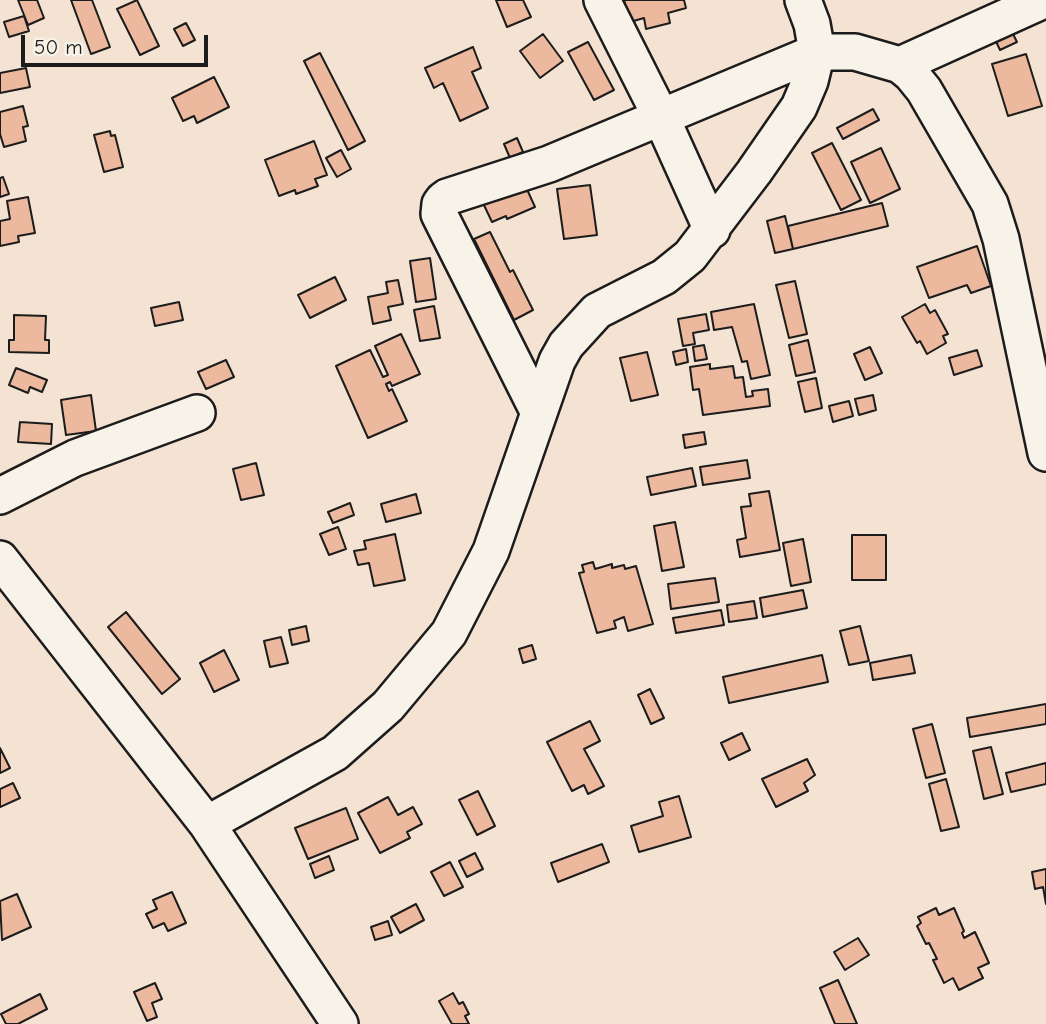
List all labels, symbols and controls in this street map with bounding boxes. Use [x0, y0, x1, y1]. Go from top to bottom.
scale bar [24, 21, 212, 65]
text: 50 m [34, 35, 83, 59]

